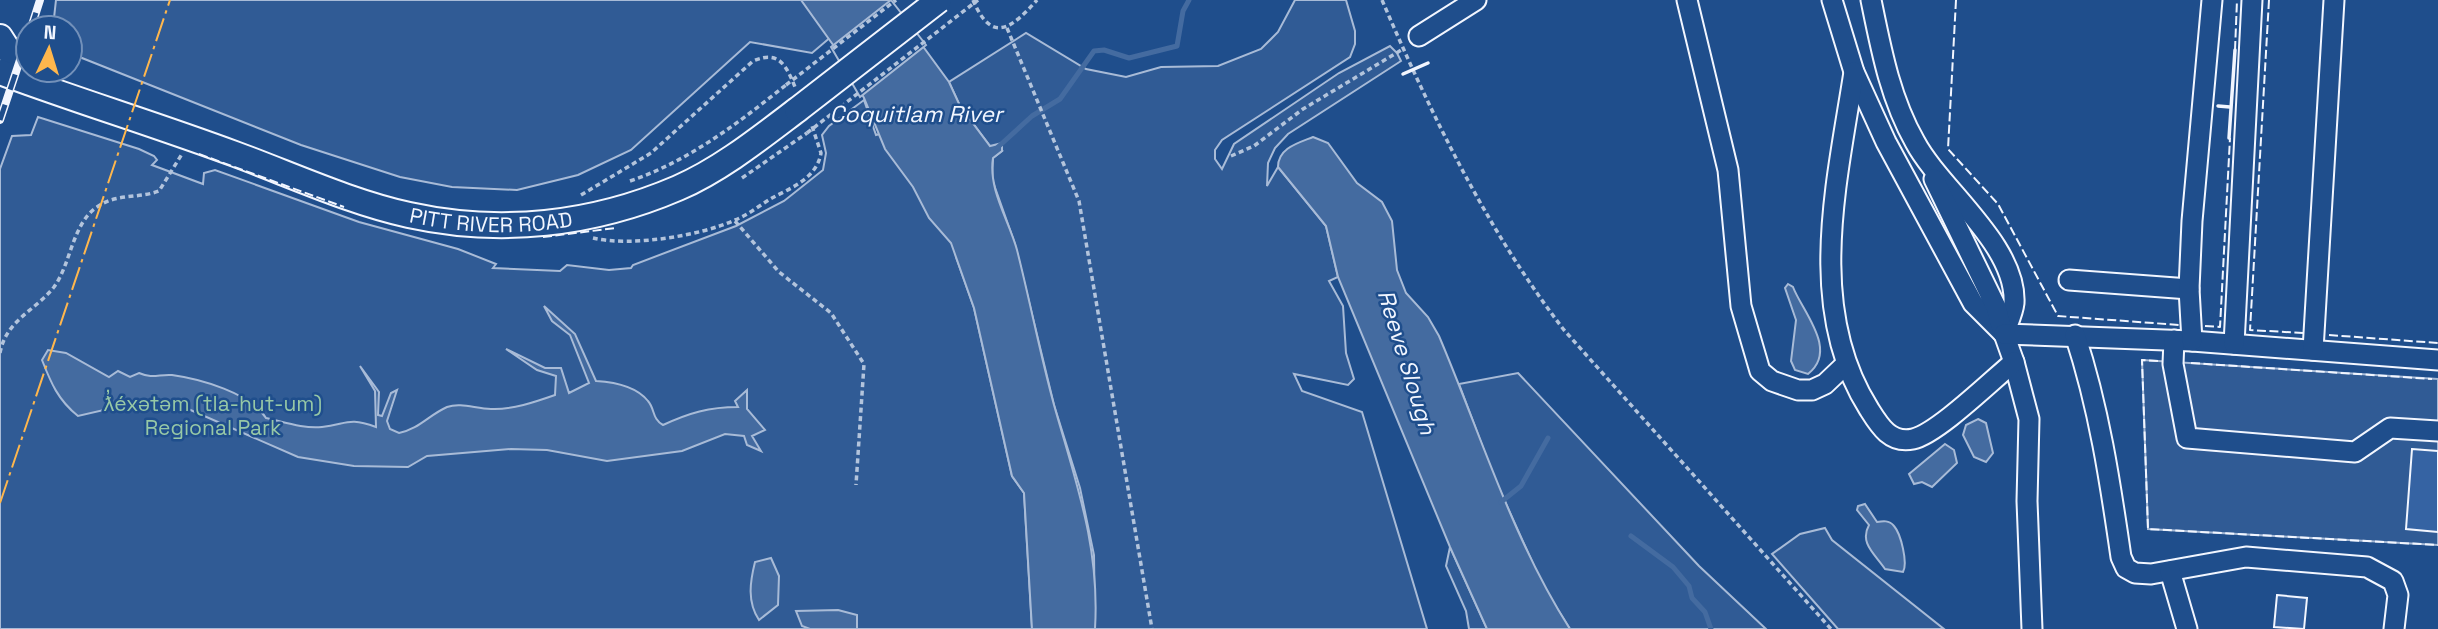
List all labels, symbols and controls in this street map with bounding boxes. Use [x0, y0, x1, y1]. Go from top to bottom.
north arrow [14, 14, 84, 84]
text: N [43, 20, 57, 45]
water label: Coquitlam River [830, 99, 1005, 129]
street label: PITT RIVER ROAD [407, 201, 574, 238]
water label: Reeve Slough [1371, 286, 1443, 439]
park label: ƛ̓éxətəm (tla-hut-um) Regional Park [104, 389, 322, 441]

